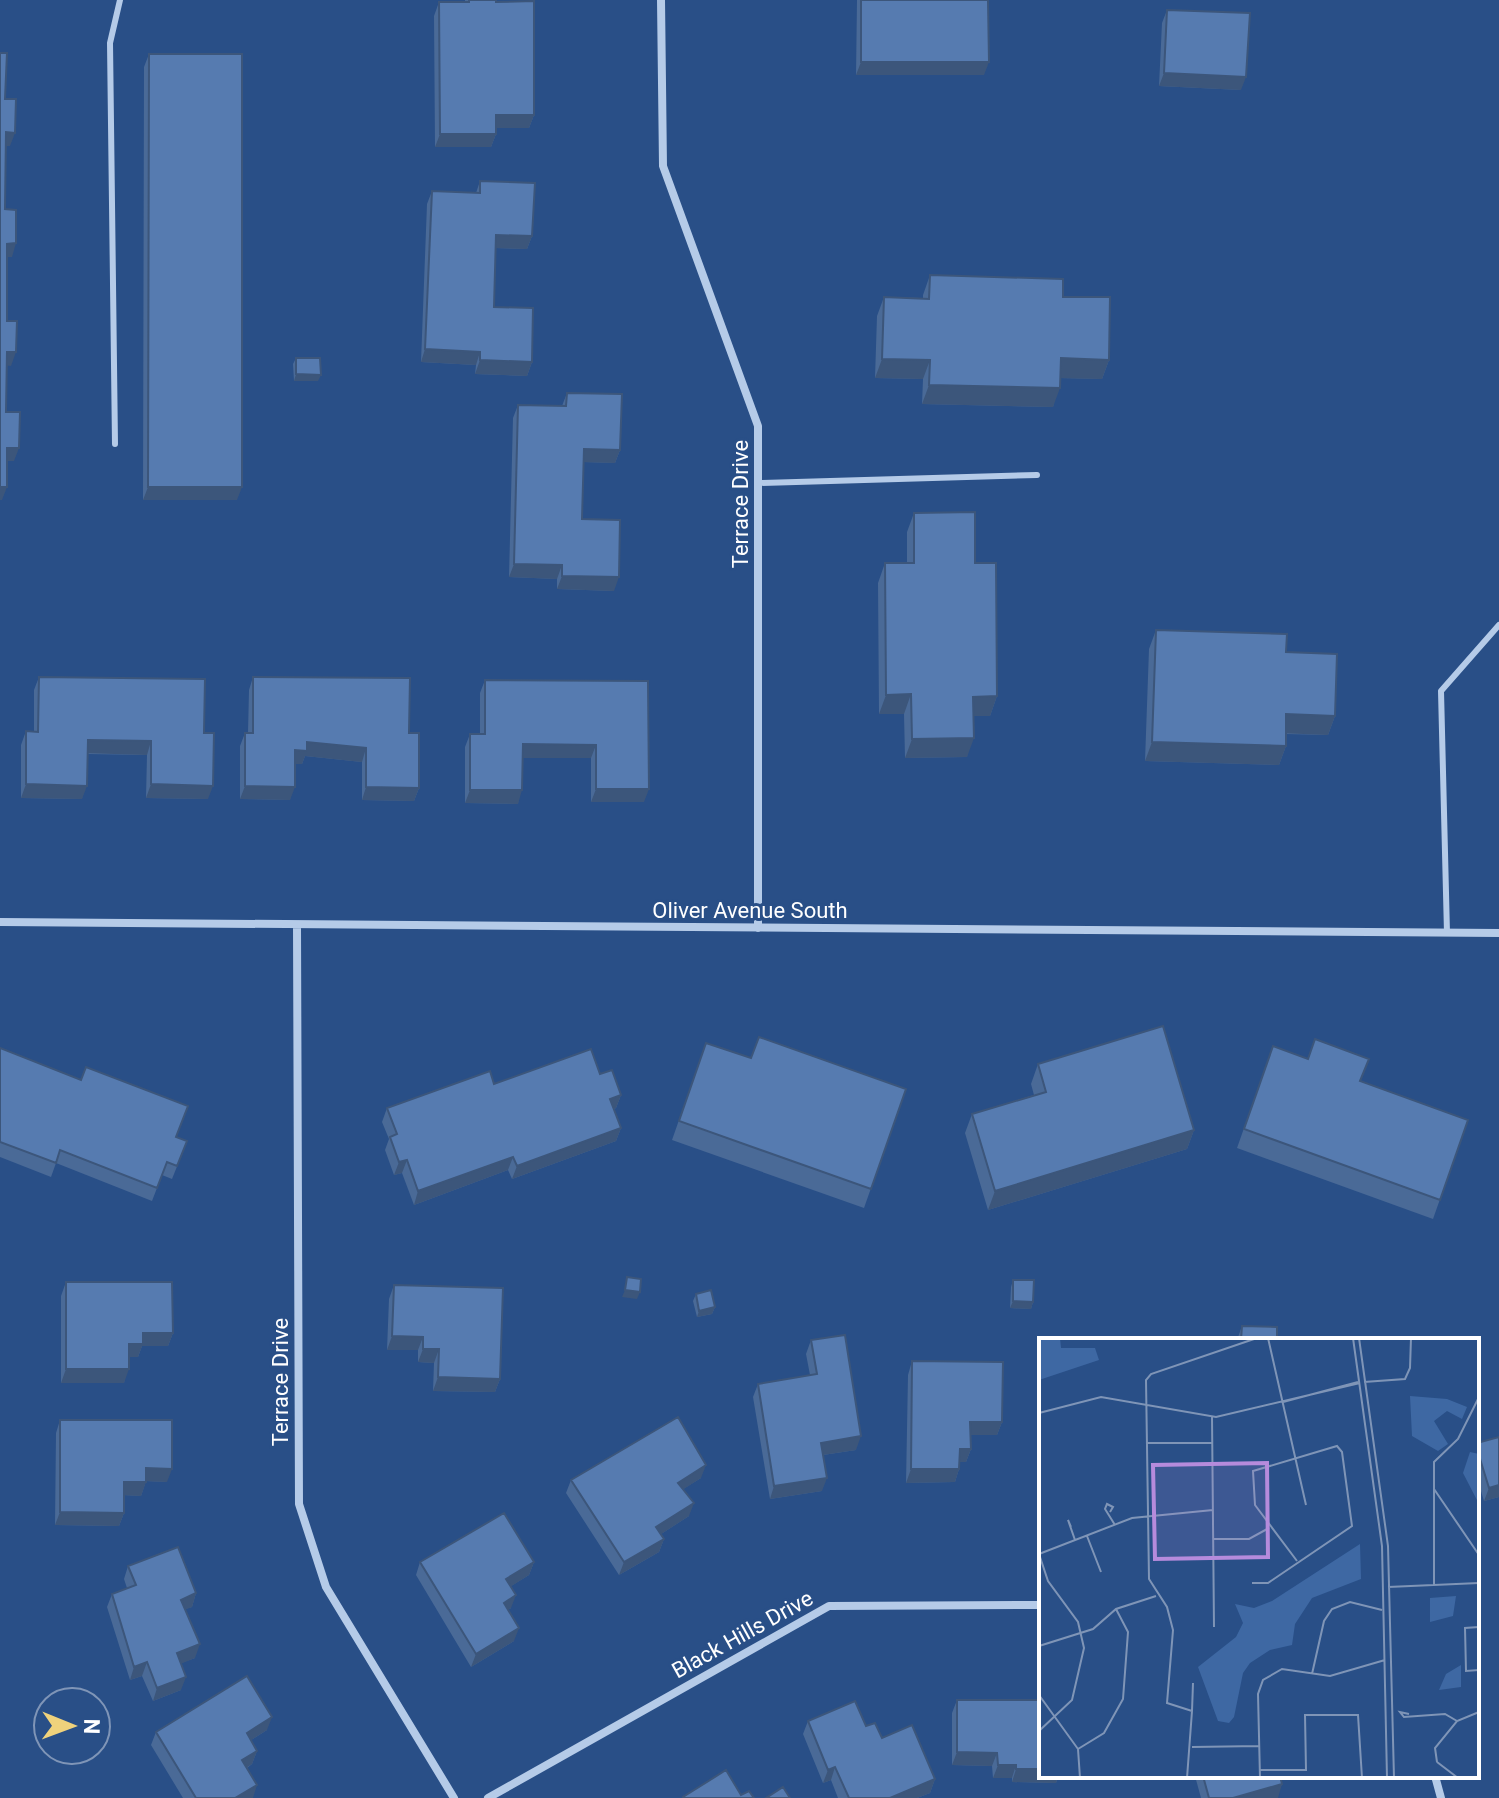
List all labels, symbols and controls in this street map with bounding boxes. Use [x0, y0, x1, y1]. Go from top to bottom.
street label: Terrace Drive [728, 440, 753, 568]
street label: Oliver Avenue South [652, 898, 848, 923]
street label: Terrace Drive [268, 1318, 293, 1446]
inset map [1039, 1338, 1479, 1778]
street label: Black Hills Drive [667, 1585, 817, 1683]
north arrow [32, 1686, 112, 1766]
text: N [79, 1718, 104, 1734]

